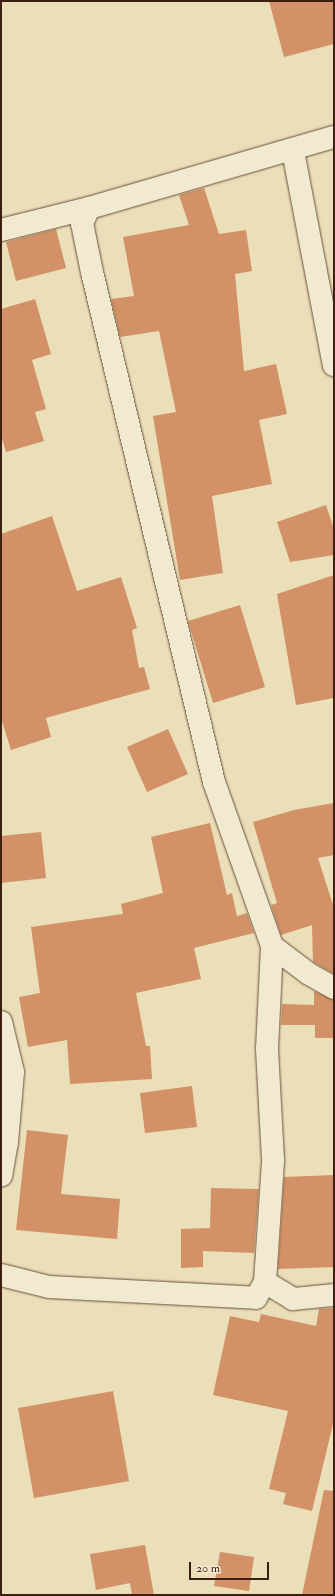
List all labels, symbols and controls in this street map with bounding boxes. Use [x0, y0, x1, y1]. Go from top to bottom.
scale bar [191, 1554, 271, 1580]
text: 20 m [196, 1561, 220, 1576]

